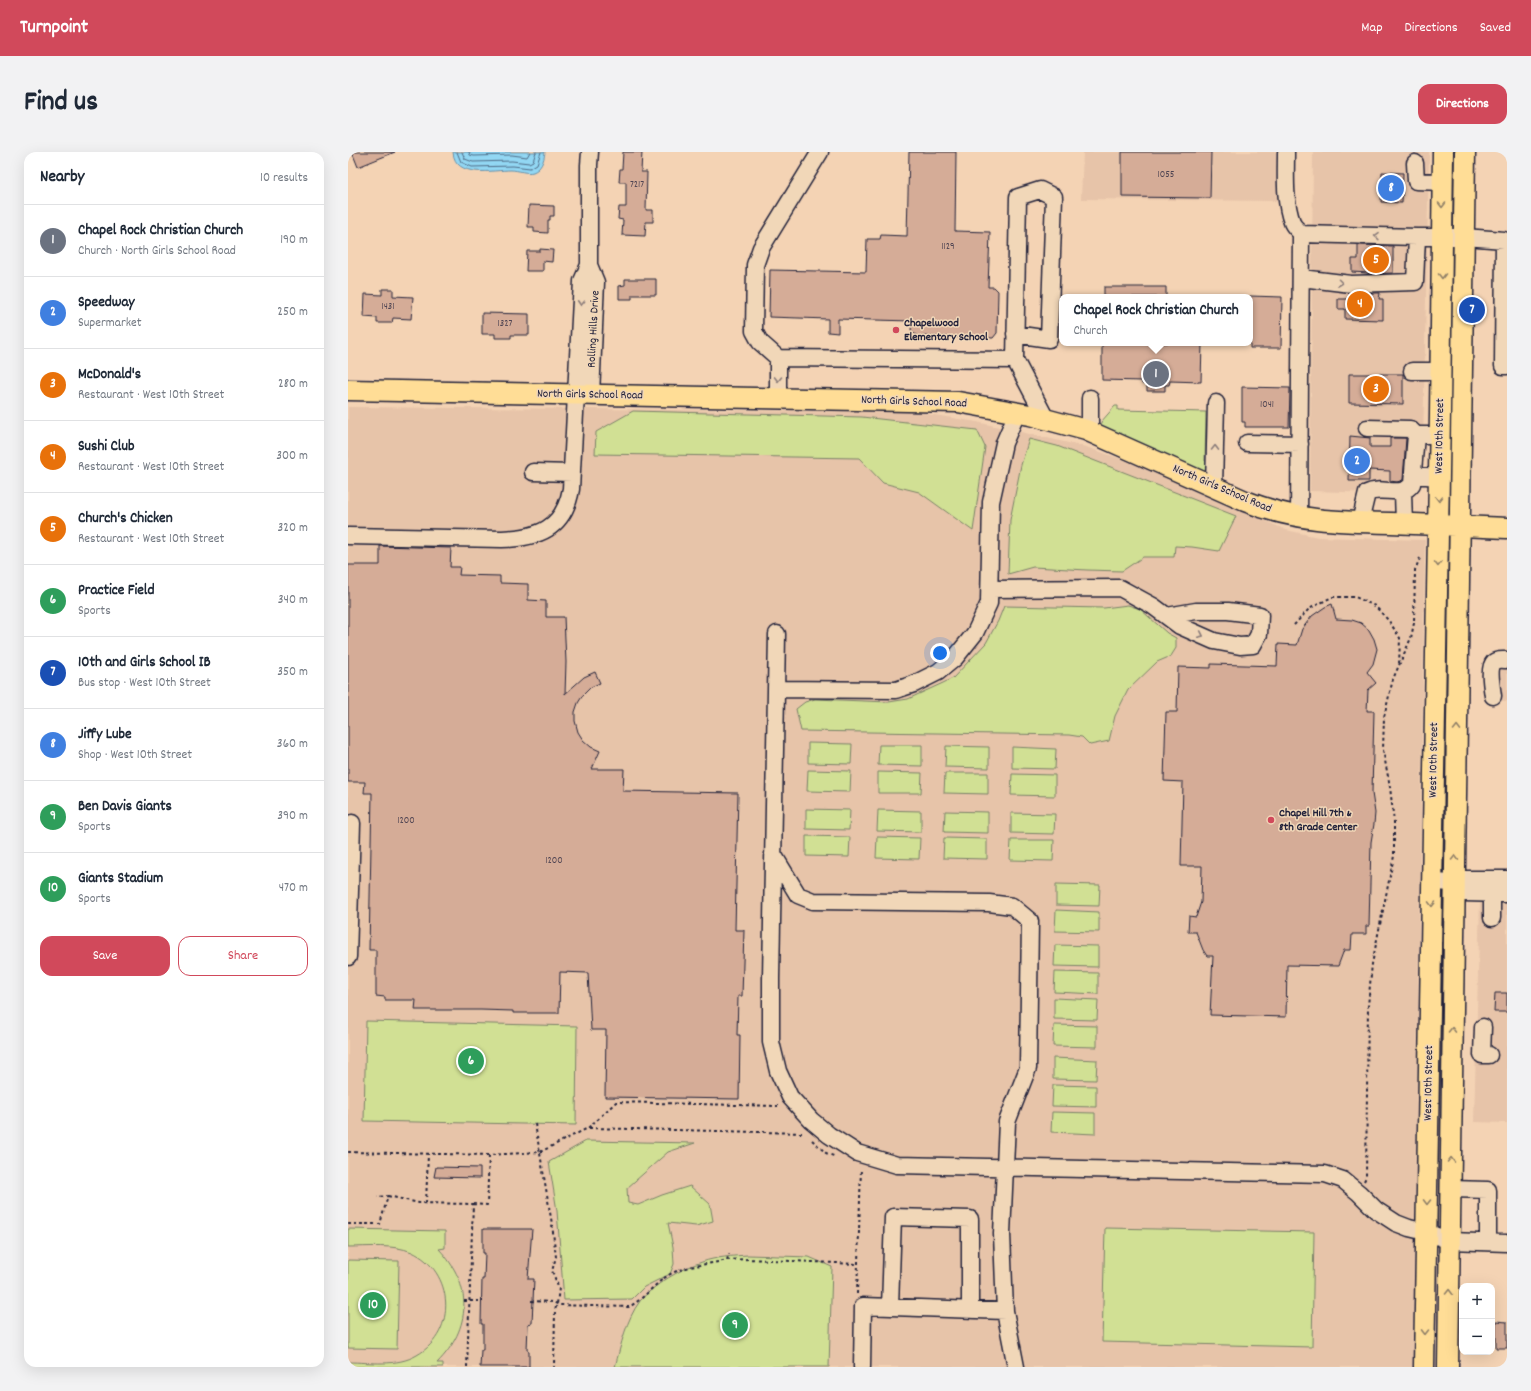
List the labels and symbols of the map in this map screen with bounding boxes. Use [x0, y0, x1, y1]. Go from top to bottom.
house number: 1055 [1158, 168, 1175, 182]
pin: 8 [1378, 173, 1404, 203]
house number: 7217 [630, 178, 644, 192]
one-way arrow [1438, 202, 1446, 208]
one-way arrow [1374, 232, 1380, 240]
house number: 1129 [941, 240, 955, 254]
pin: 5 [1363, 245, 1389, 275]
one-way arrow [1438, 273, 1446, 279]
one-way arrow [1337, 278, 1343, 287]
pin: 4 [1347, 289, 1373, 319]
street label: Rolling Hills Drive [583, 290, 605, 368]
pin: 7 [1459, 295, 1485, 325]
house number: 1431 [382, 300, 394, 314]
one-way arrow [577, 300, 585, 306]
place label: Chapelwood Elementary School [904, 315, 988, 346]
house number: 1327 [498, 317, 513, 331]
marker: Chapelwood Elementary School [891, 325, 901, 335]
pin: 1 [1143, 359, 1169, 389]
pin: 3 [1363, 374, 1389, 404]
one-way arrow [774, 376, 782, 382]
street label: North Girls School Road [537, 386, 643, 404]
street label: North Girls School Road [861, 392, 967, 412]
house number: 1041 [1260, 398, 1274, 412]
street label: West 10th Street [1431, 398, 1449, 474]
one-way arrow [1211, 445, 1219, 451]
pin: 2 [1344, 446, 1370, 476]
street label: North Girls School Road [1170, 460, 1274, 518]
one-way arrow [1435, 496, 1443, 502]
one-way arrow [1433, 561, 1442, 567]
one-way arrow [1197, 630, 1204, 638]
your location [930, 643, 950, 663]
street label: West 10th Street [1425, 722, 1443, 798]
one-way arrow [1453, 725, 1461, 731]
place label: Chapel Hill 7th & 8th Grade Center [1279, 805, 1358, 836]
house number: 1200 [397, 814, 415, 828]
marker: Chapel Hill 7th & 8th Grade Center [1266, 815, 1276, 825]
house number: 1200 [545, 854, 563, 868]
one-way arrow [1451, 855, 1459, 861]
one-way arrow [1428, 901, 1436, 907]
one-way arrow [1448, 1027, 1457, 1033]
street label: West 10th Street [1420, 1045, 1438, 1121]
pin: 6 [458, 1046, 484, 1076]
one-way arrow [1447, 1157, 1455, 1163]
one-way arrow [1423, 1199, 1431, 1205]
one-way arrow [1445, 1289, 1453, 1295]
pin: 10 [360, 1290, 386, 1320]
pin: 9 [722, 1310, 748, 1340]
one-way arrow [1421, 1329, 1429, 1335]

